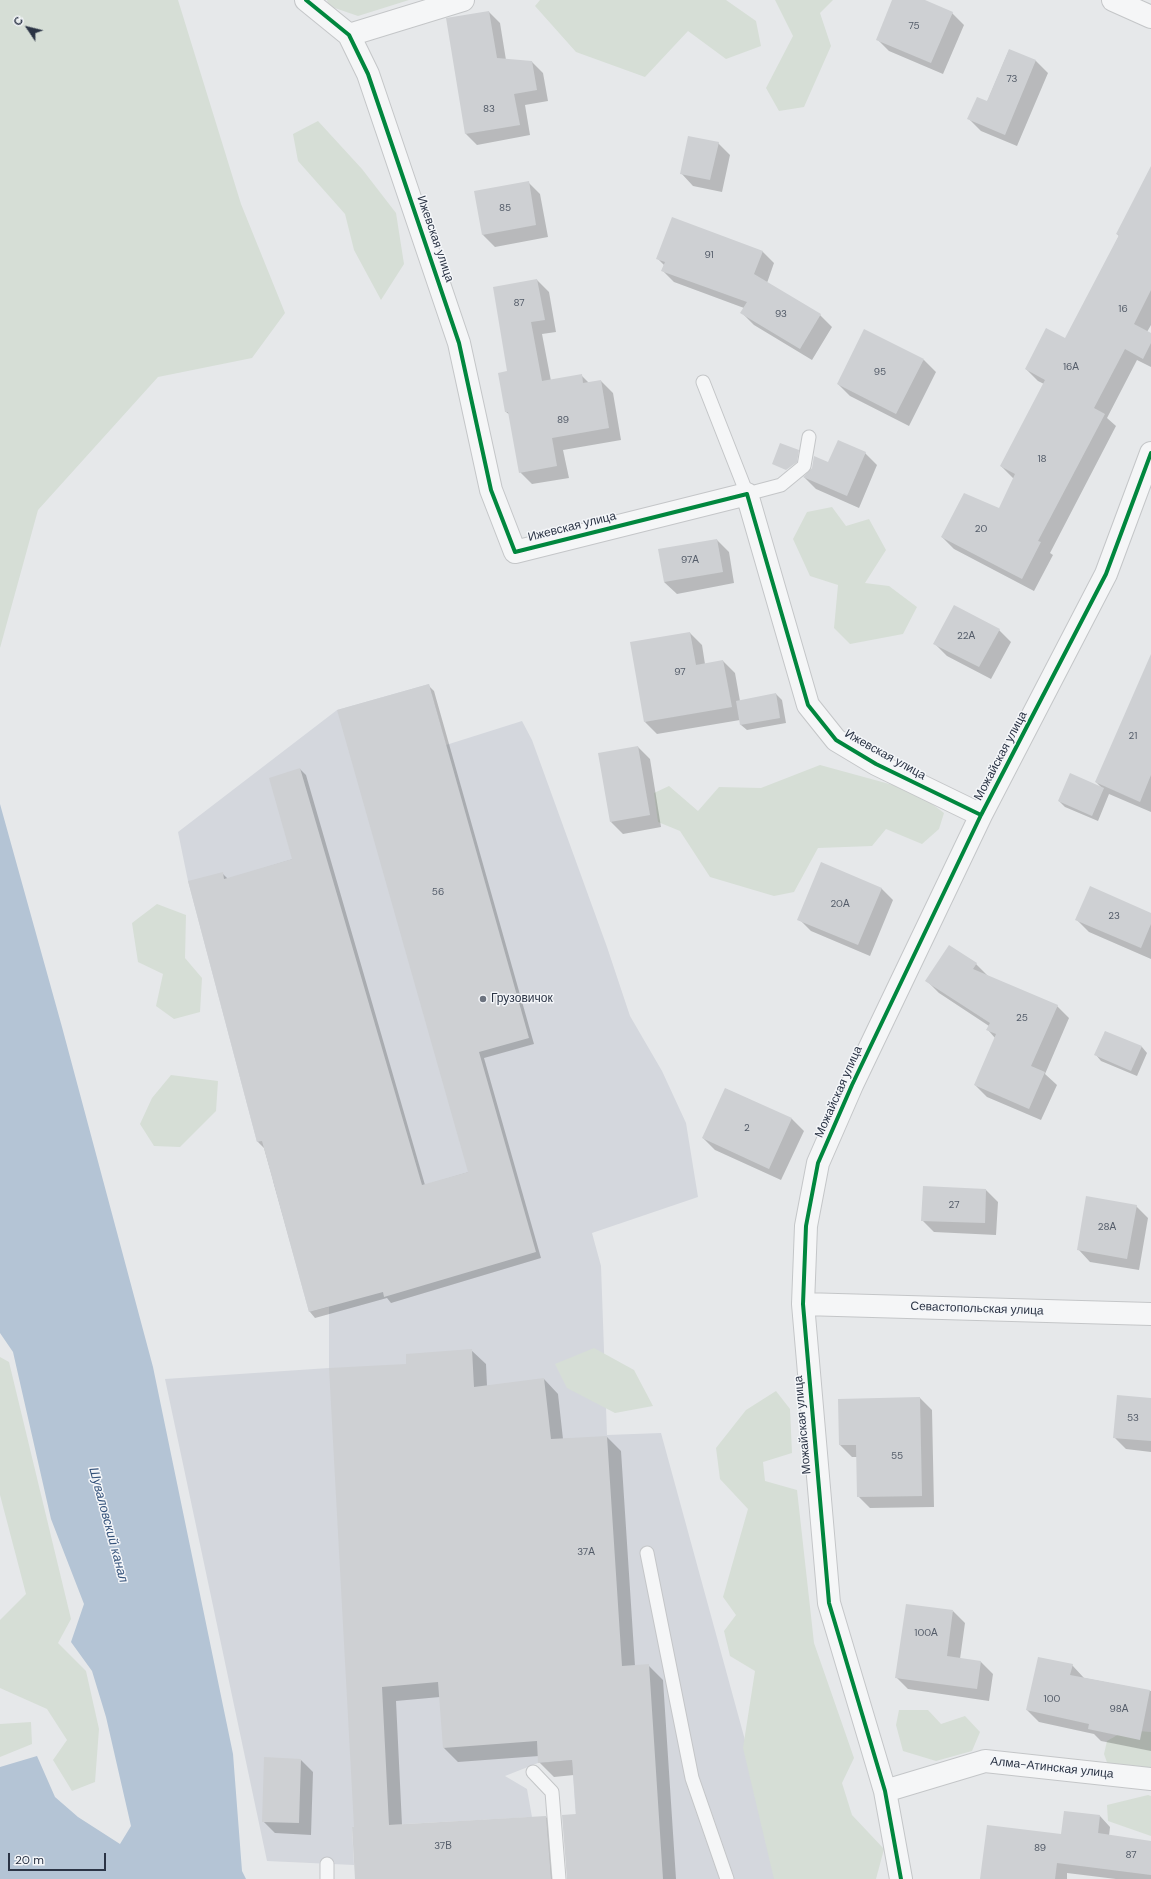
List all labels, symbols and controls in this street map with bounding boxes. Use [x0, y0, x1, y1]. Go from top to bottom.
north arrow [8, 8, 48, 48]
text: С [10, 14, 26, 28]
house number: 75 [908, 20, 920, 32]
house number: 73 [1007, 73, 1017, 85]
house number: 83 [483, 103, 495, 115]
street label: Ижевская улица [413, 194, 457, 284]
house number: 85 [499, 202, 511, 214]
house number: 91 [704, 249, 714, 261]
house number: 87 [513, 297, 525, 309]
house number: 16 [1118, 303, 1128, 315]
house number: 93 [775, 308, 787, 320]
house number: 16А [1063, 361, 1079, 373]
house number: 95 [874, 366, 886, 378]
house number: 89 [557, 414, 569, 426]
house number: 18 [1037, 453, 1047, 465]
street label: Ижевская улица [526, 509, 618, 545]
house number: 20 [975, 523, 987, 535]
house number: 97А [681, 554, 699, 566]
house number: 22А [957, 630, 975, 642]
house number: 97 [674, 666, 686, 678]
street label: Можайская улица [971, 709, 1031, 803]
street label: Ижевская улица [842, 727, 928, 783]
house number: 21 [1129, 730, 1137, 742]
house number: 56 [432, 886, 444, 898]
house number: 20А [830, 898, 850, 910]
house number: 23 [1108, 910, 1120, 922]
place label: Грузовичок [491, 992, 553, 1006]
marker: Грузовичок [478, 994, 488, 1004]
house number: 25 [1016, 1012, 1028, 1024]
street label: Можайская улица [812, 1044, 866, 1140]
house number: 2 [744, 1122, 750, 1134]
house number: 27 [949, 1199, 959, 1211]
house number: 28А [1098, 1221, 1116, 1233]
street label: Севастопольская улица [910, 1299, 1044, 1319]
street label: Можайская улица [792, 1375, 814, 1475]
house number: 53 [1127, 1412, 1139, 1424]
house number: 55 [891, 1450, 903, 1462]
water label: Шуваловский канал [85, 1466, 131, 1584]
house number: 37А [577, 1546, 595, 1558]
house number: 100А [914, 1627, 938, 1639]
house number: 100 [1044, 1693, 1060, 1705]
house number: 98А [1110, 1703, 1128, 1715]
street label: Алма-Атинская улица [990, 1754, 1114, 1782]
house number: 37В [434, 1840, 452, 1852]
house number: 89 [1034, 1842, 1046, 1854]
scale bar [10, 1845, 108, 1871]
house number: 87 [1125, 1849, 1137, 1861]
text: 20 m [15, 1852, 44, 1868]

